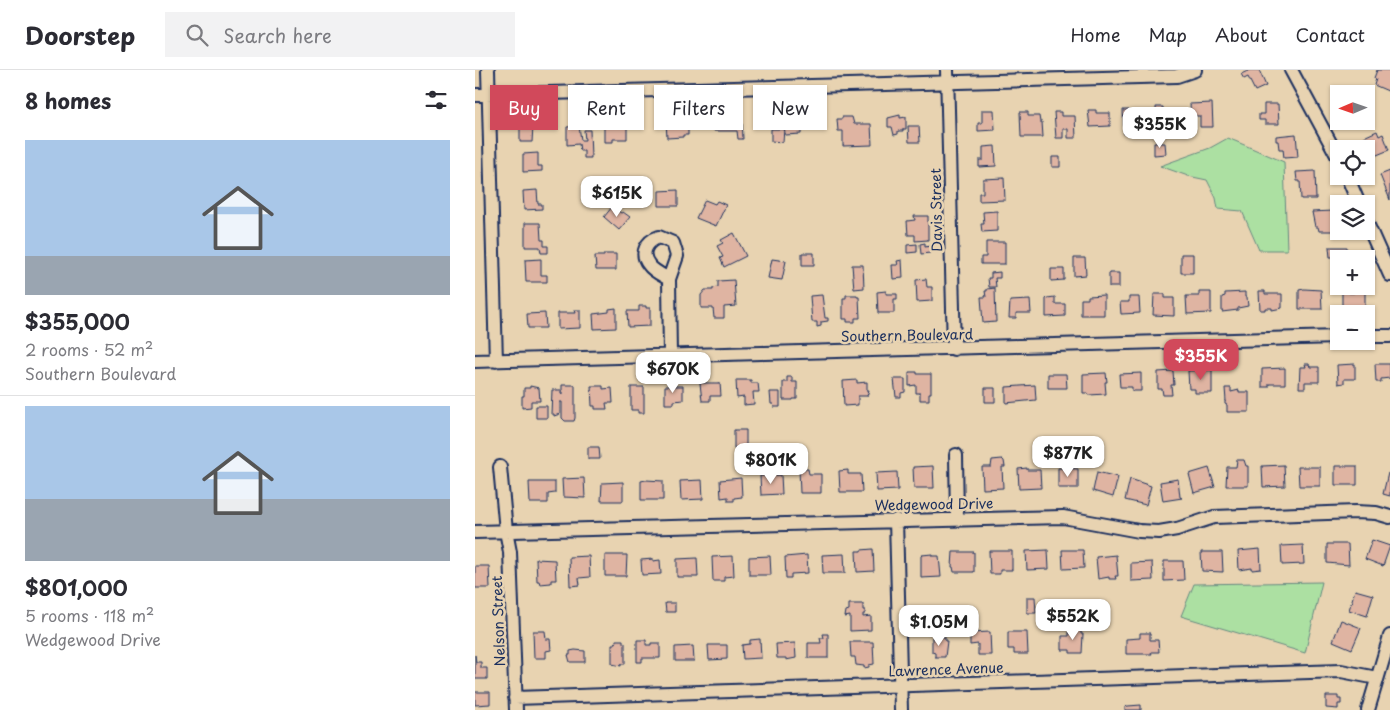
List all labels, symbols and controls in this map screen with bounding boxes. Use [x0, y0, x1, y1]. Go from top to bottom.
search box [165, 12, 515, 57]
text: Doorstep [25, 17, 135, 53]
icon: search [183, 21, 211, 49]
text: Search here [223, 21, 332, 49]
text: Home [1070, 21, 1120, 48]
text: Map [1148, 21, 1187, 48]
text: About [1215, 21, 1267, 48]
text: Contact [1295, 21, 1365, 48]
text: 8 homes [25, 84, 111, 116]
chip: Buy [490, 85, 558, 130]
chip: Rent [568, 85, 644, 130]
chip: Filters [654, 85, 743, 130]
chip: New [753, 85, 827, 130]
north arrow [1330, 85, 1375, 130]
map controls [1330, 85, 1375, 350]
icon: filters [422, 86, 450, 114]
pin: $355K [1125, 106, 1195, 149]
text: $355K [1134, 111, 1186, 135]
button: locate [1330, 140, 1375, 185]
street label: Davis Street [925, 168, 947, 252]
icon: home [193, 173, 283, 263]
pin: $615K [582, 176, 652, 218]
text: $615K [592, 180, 642, 204]
button: layers [1330, 195, 1375, 240]
button: + [1330, 250, 1375, 295]
text: $355,000 [25, 305, 130, 337]
button: − [1330, 305, 1375, 350]
street label: Southern Boulevard [841, 323, 974, 347]
text: 2 rooms · 52 m² [25, 337, 153, 361]
pin: $355K [1166, 338, 1236, 381]
text: $355K [1175, 343, 1227, 367]
pin: $670K [638, 352, 708, 394]
text: $670K [647, 356, 699, 380]
text: Southern Boulevard [25, 361, 176, 385]
pin: $877K [1033, 436, 1103, 478]
icon: home [193, 438, 283, 528]
text: $877K [1043, 440, 1093, 464]
pin: $801K [736, 442, 806, 485]
text: $801K [745, 447, 797, 471]
street label: Wedgewood Drive [874, 492, 994, 516]
text: $801,000 [25, 571, 128, 603]
street label: Nelson Street [486, 575, 510, 667]
pin: $552K [1038, 598, 1108, 641]
text: 5 rooms · 118 m² [25, 603, 154, 627]
text: $552K [1047, 603, 1099, 627]
pin: $1.05M [898, 604, 980, 647]
text: $1.05M [910, 609, 968, 633]
text: Wedgewood Drive [25, 627, 161, 651]
street label: Lawrence Avenue [888, 656, 1004, 682]

